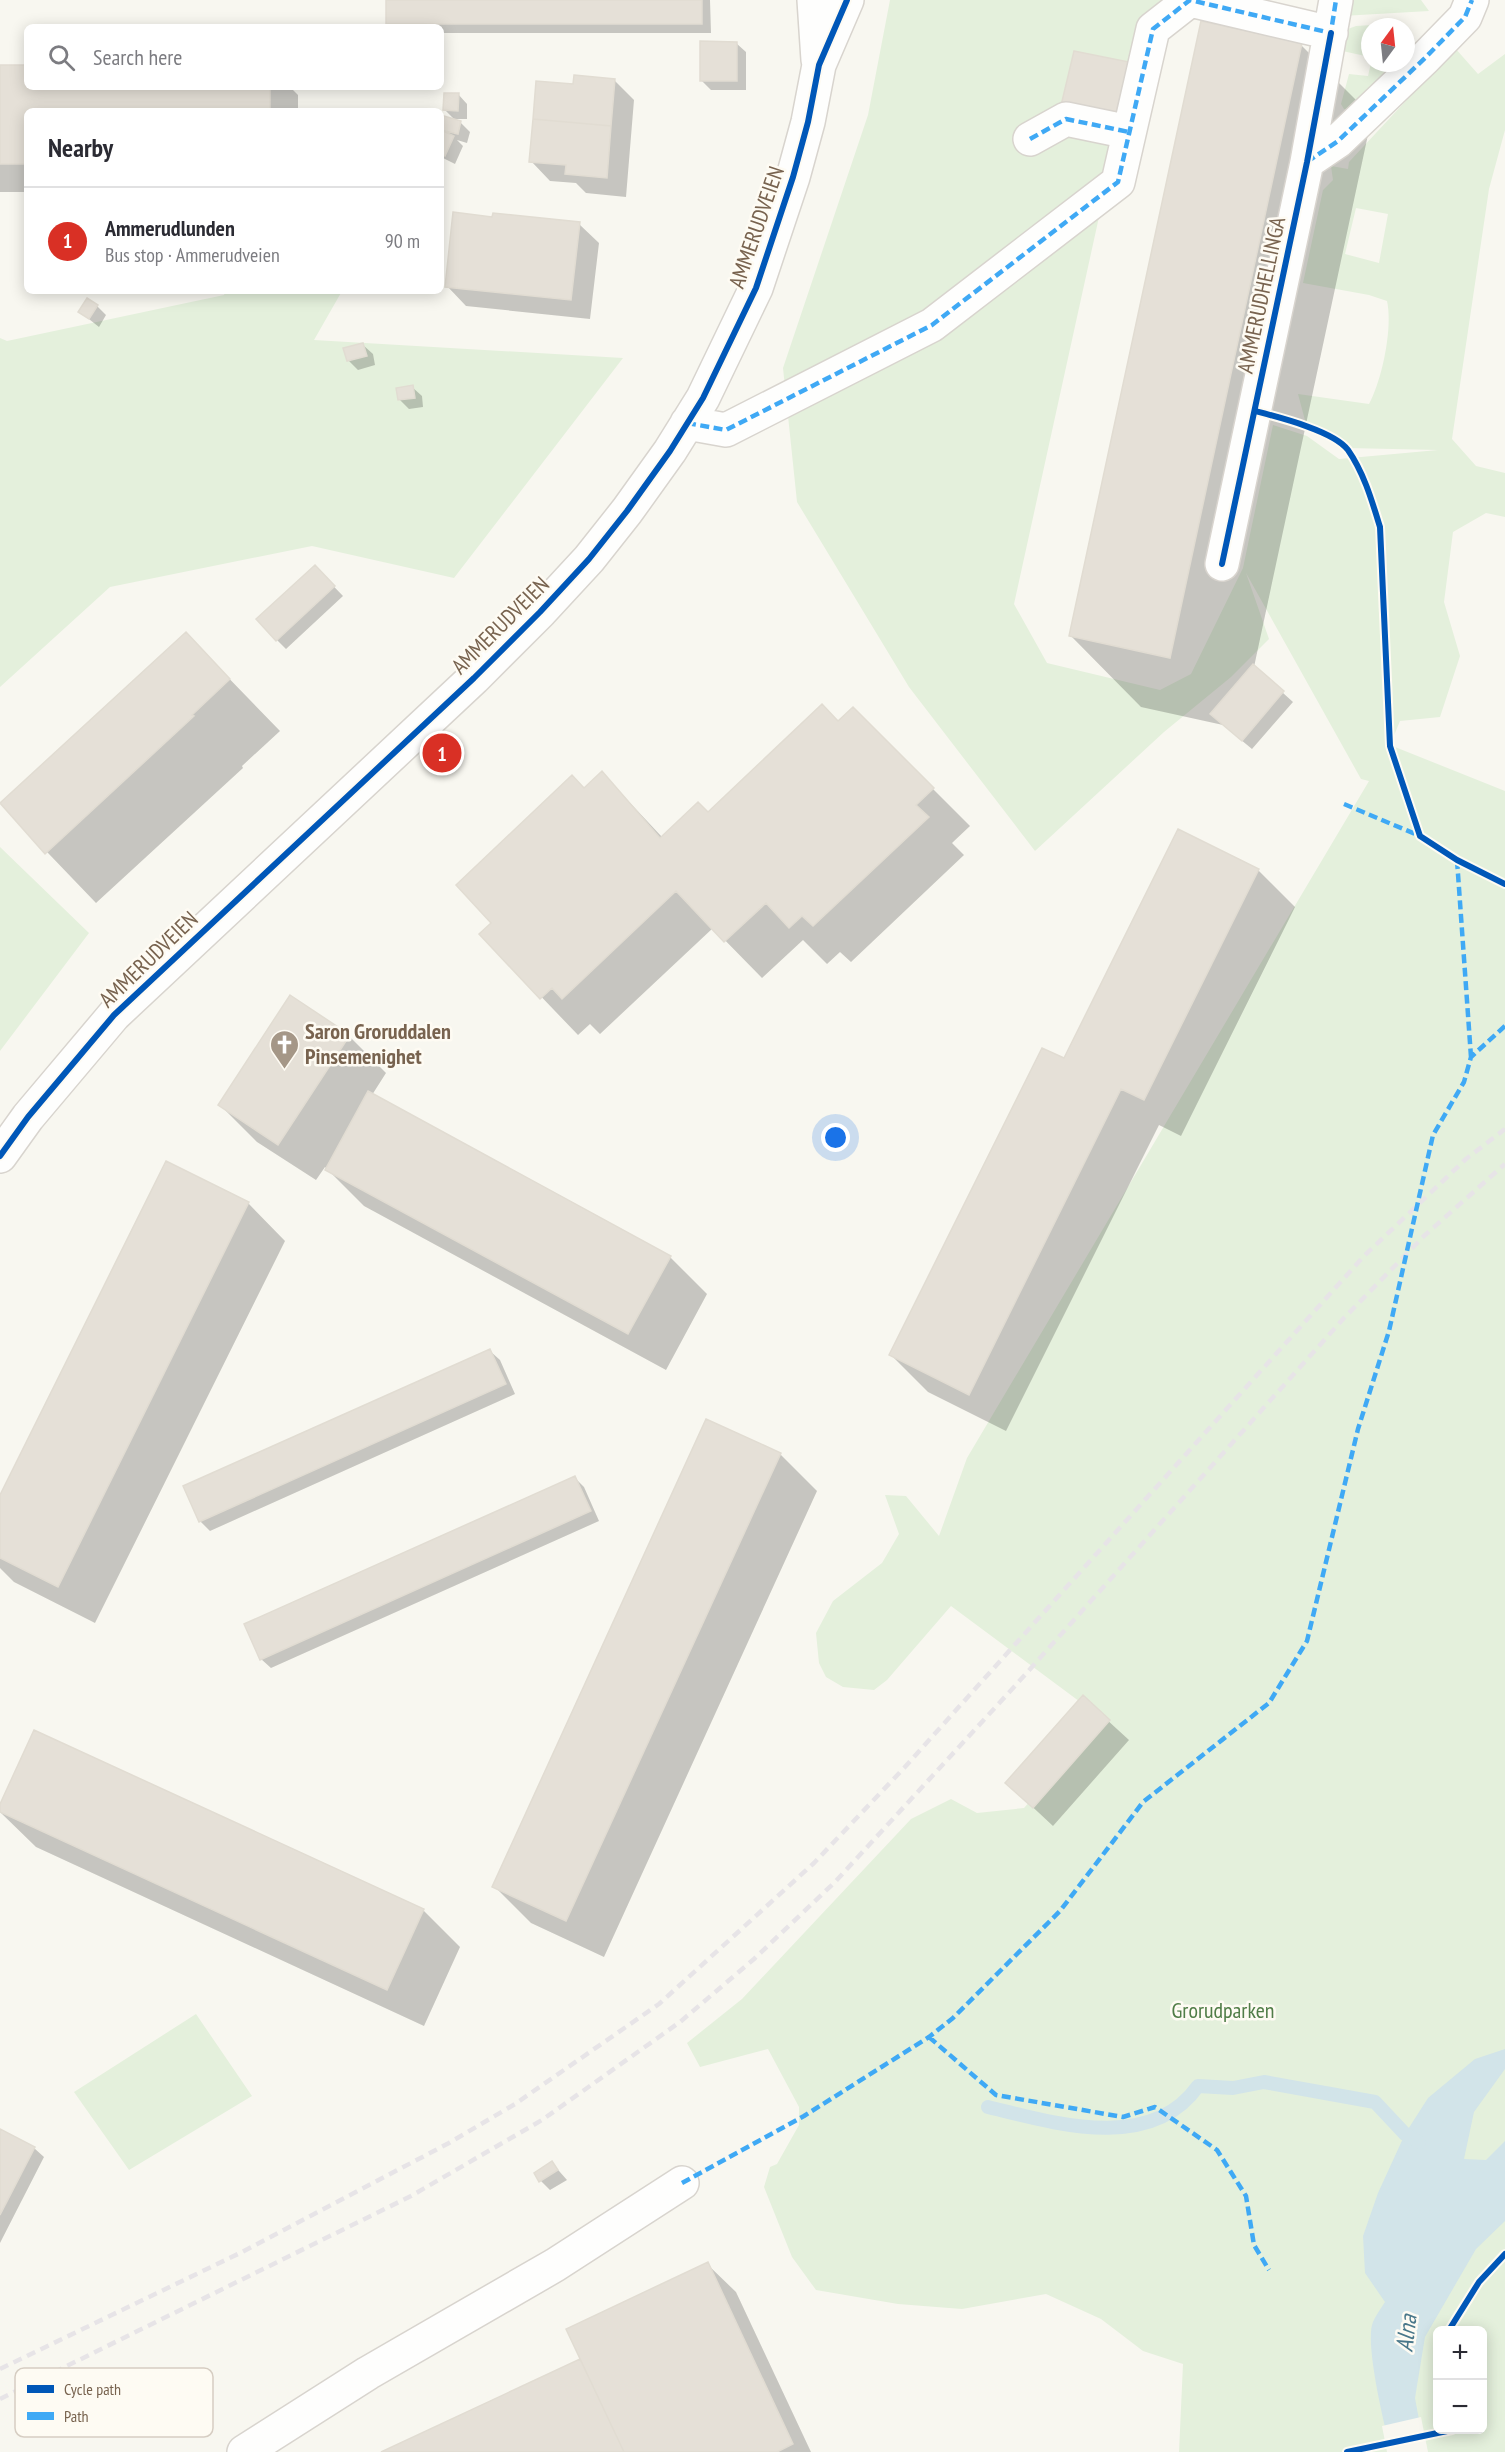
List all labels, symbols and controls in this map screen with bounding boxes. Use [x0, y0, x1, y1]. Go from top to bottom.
north arrow [1361, 18, 1415, 72]
search box [24, 24, 444, 90]
icon: search [45, 41, 78, 74]
text: Search here [93, 43, 182, 71]
text: Nearby [48, 131, 113, 164]
street label: AMMERUDVEIEN [722, 162, 790, 292]
text: Ammerudlunden [105, 214, 235, 242]
street label: AMMERUDHELLINGA [1231, 214, 1291, 376]
text: 1 [63, 228, 72, 254]
text: 90 m [385, 228, 420, 254]
text: Bus stop · Ammerudveien [105, 242, 280, 268]
street label: AMMERUDVEIEN [445, 570, 555, 680]
pin: 1 [422, 730, 462, 776]
street label: AMMERUDVEIEN [93, 905, 203, 1013]
place label: Saron Groruddalen Pinsemenighet [305, 1017, 451, 1070]
church icon: Saron Groruddalen Pinsemenighet [268, 1028, 300, 1070]
your location [821, 1123, 850, 1152]
park label: Grorudparken [1172, 1996, 1274, 2024]
water label: Alna [1388, 2311, 1424, 2353]
map controls [1433, 2326, 1487, 2434]
button: + [1433, 2326, 1487, 2380]
legend [15, 2368, 213, 2437]
text: Cycle path [64, 2379, 121, 2399]
button: − [1433, 2380, 1487, 2434]
text: Path [64, 2406, 89, 2426]

